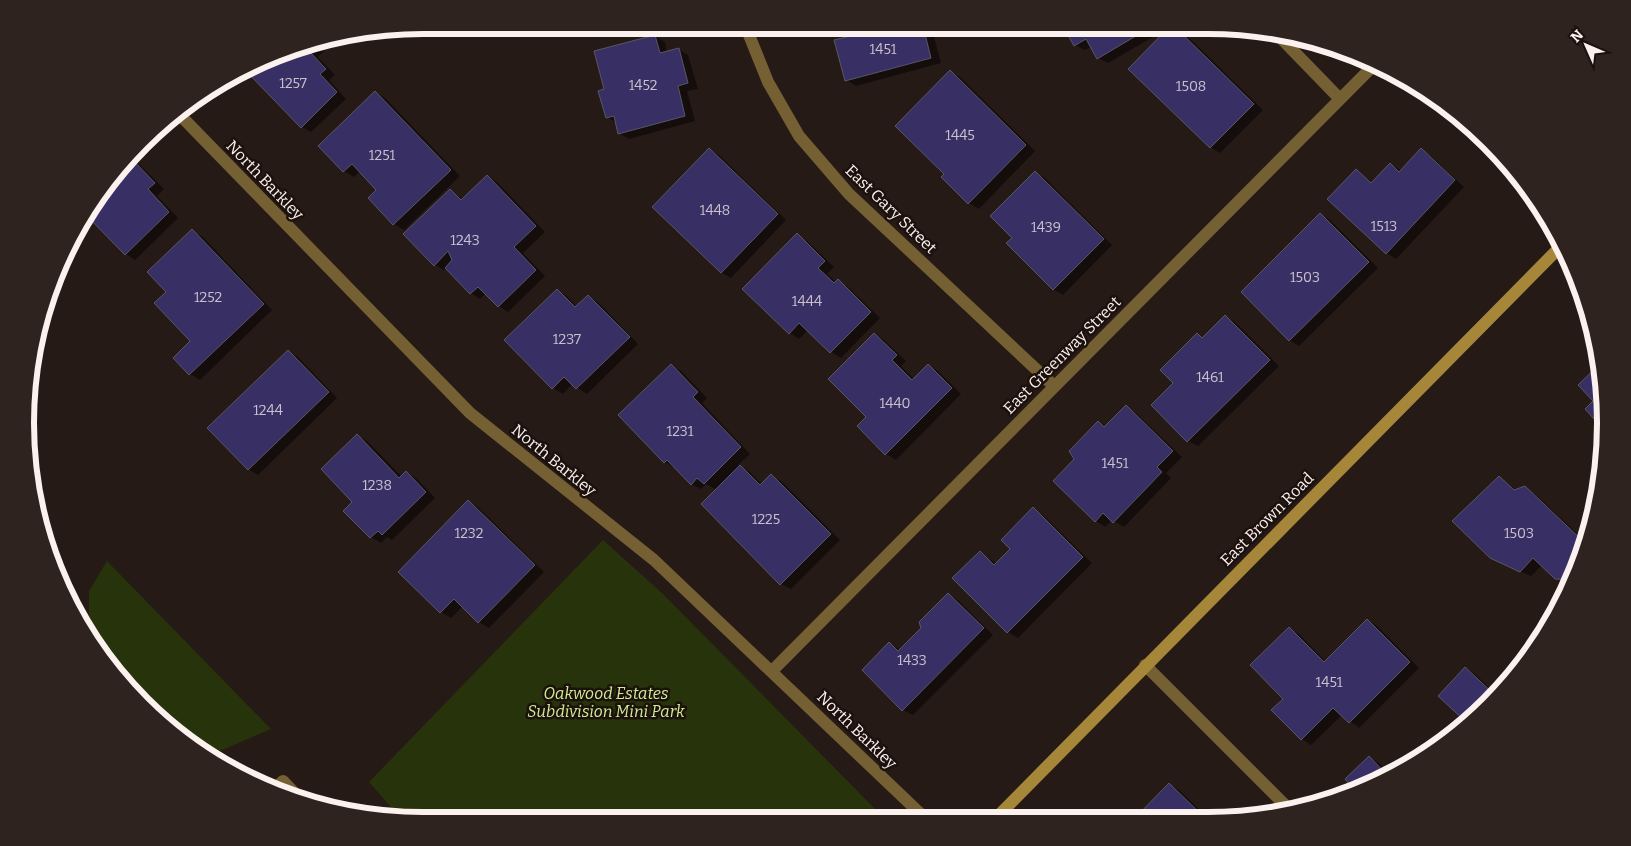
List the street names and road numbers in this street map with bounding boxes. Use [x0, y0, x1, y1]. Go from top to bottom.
street label: North Barkley [222, 136, 308, 224]
street label: East Gary Street [841, 161, 941, 257]
street label: East Greenway Street [999, 292, 1125, 418]
street label: North Barkley [508, 420, 600, 500]
street label: East Brown Road [1216, 468, 1318, 570]
street label: North Barkley [813, 687, 901, 773]

